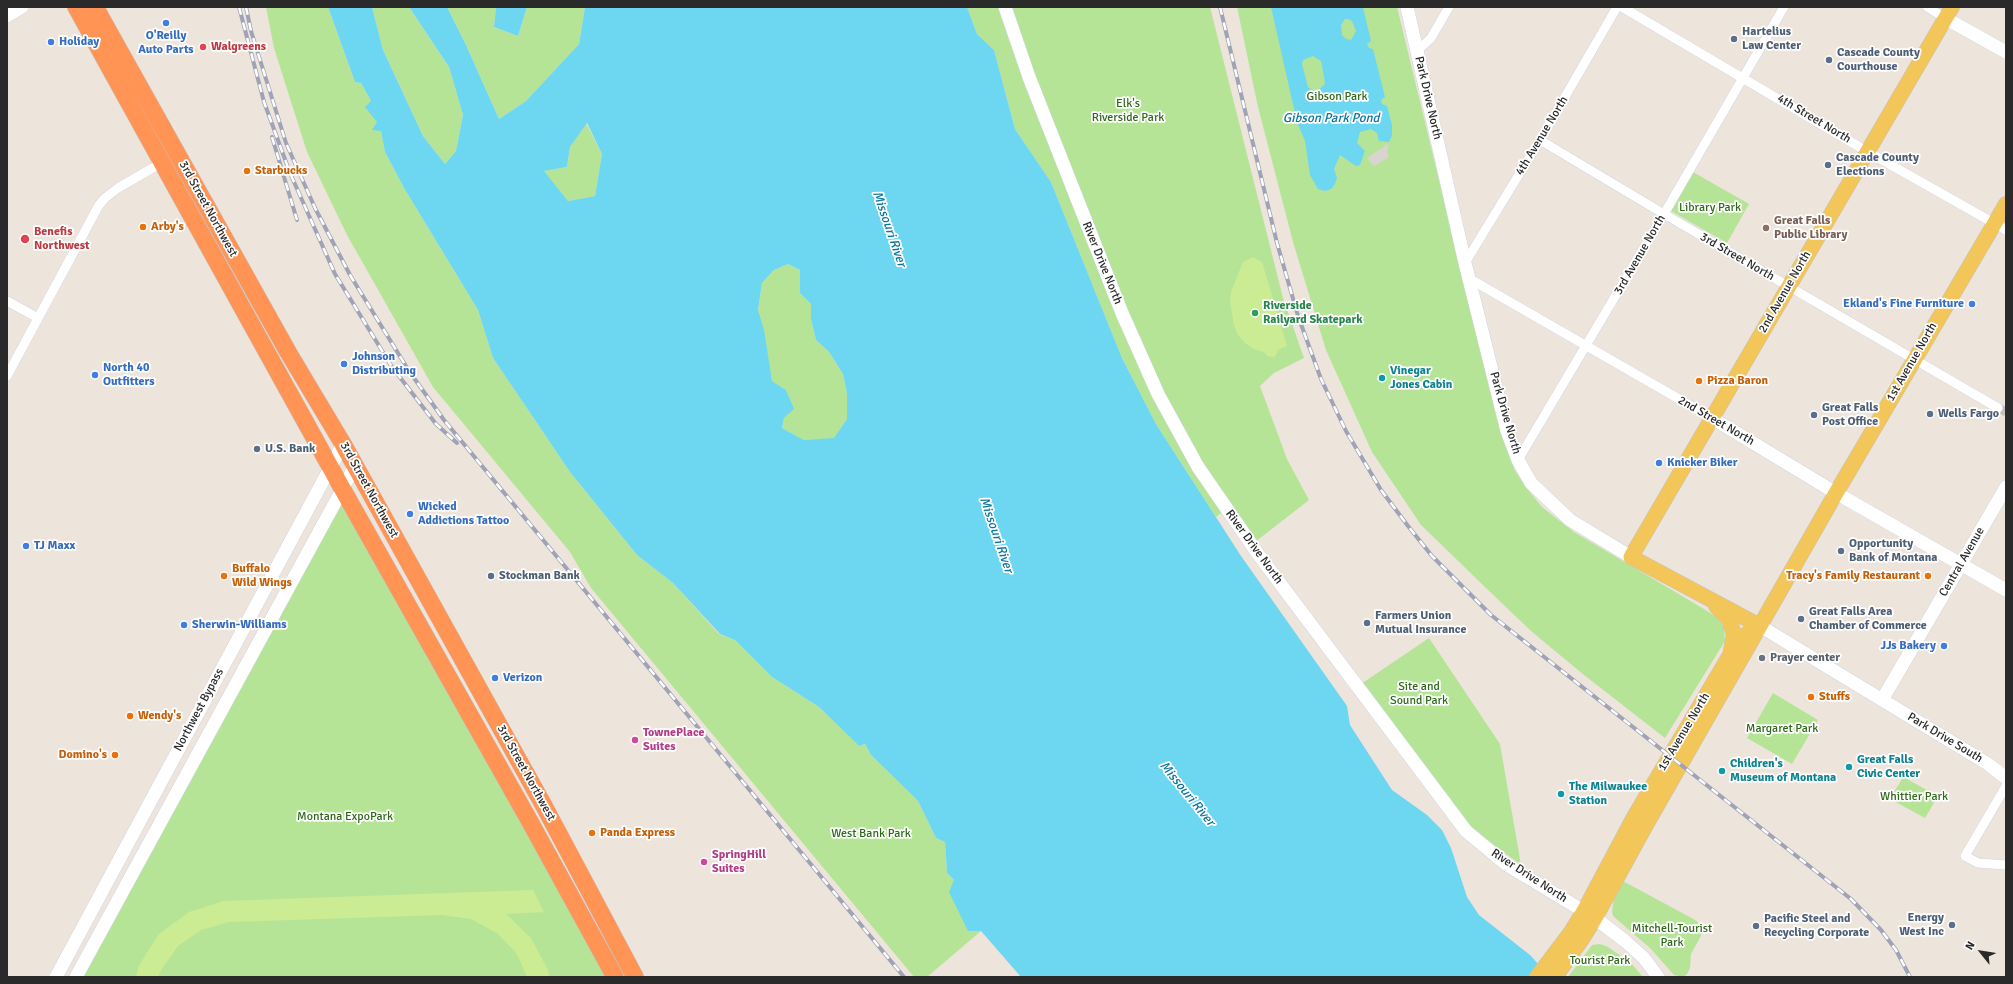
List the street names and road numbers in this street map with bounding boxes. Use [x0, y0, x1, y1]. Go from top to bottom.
street label: Park Drive North [1411, 55, 1445, 141]
street label: 4th Street North [1774, 91, 1854, 147]
street label: 4th Avenue North [1513, 94, 1571, 178]
street label: 3rd Street Northwest [176, 159, 240, 259]
street label: 3rd Avenue North [1611, 213, 1669, 297]
street label: River Drive North [1079, 220, 1125, 306]
street label: 3rd Street North [1697, 230, 1777, 284]
street label: 2nd Avenue North [1756, 249, 1814, 335]
street label: 1st Avenue North [1884, 320, 1940, 404]
street label: Park Drive North [1486, 370, 1524, 456]
street label: 2nd Street North [1675, 393, 1757, 449]
street label: 3rd Street Northwest [337, 440, 401, 540]
street label: River Drive North [1222, 507, 1286, 587]
street label: Central Avenue [1936, 525, 1988, 599]
street label: Northwest Bypass [171, 666, 227, 754]
street label: 1st Avenue North [1655, 690, 1713, 774]
street label: Park Drive South [1905, 710, 1985, 766]
street label: 3rd Street Northwest [494, 723, 558, 823]
street label: River Drive North [1488, 846, 1570, 906]

